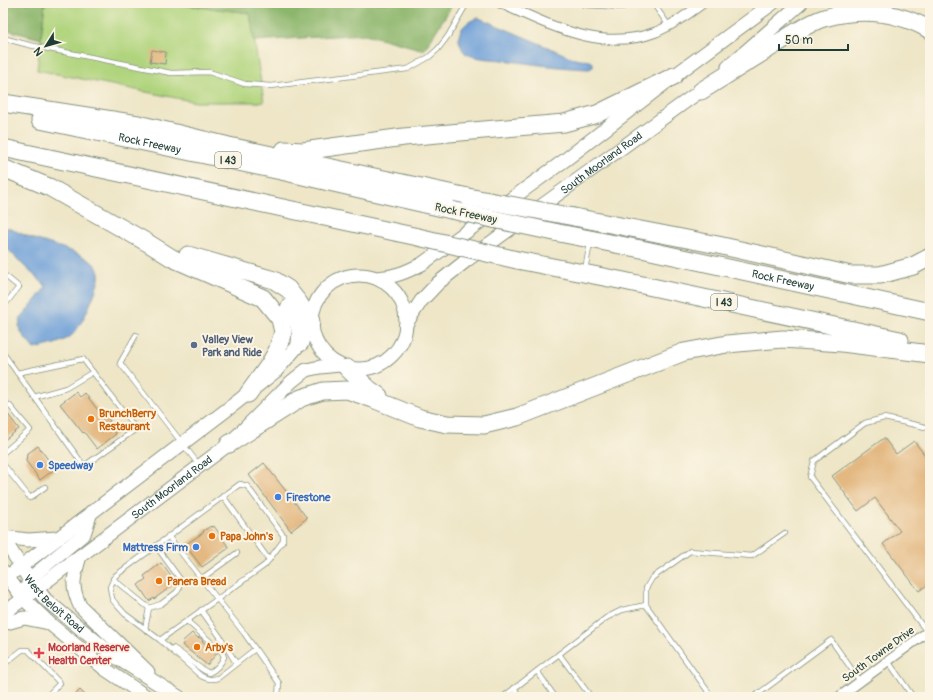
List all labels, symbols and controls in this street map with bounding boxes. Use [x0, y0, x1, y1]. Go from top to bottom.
north arrow [26, 26, 66, 66]
scale bar [779, 26, 848, 52]
text: 50 m [785, 33, 813, 48]
text: N [31, 44, 46, 59]
street label: South Moorland Road [558, 129, 645, 197]
street label: Rock Freeway [117, 131, 182, 157]
road number: I 43 [215, 152, 241, 168]
street label: Rock Freeway [434, 201, 498, 226]
street label: Rock Freeway [751, 267, 816, 294]
road number: I 43 [711, 294, 737, 310]
place label: Valley View Park and Ride [202, 333, 262, 359]
marker: Valley View Park and Ride [189, 340, 199, 350]
place label: BrunchBerry Restaurant [99, 407, 156, 433]
marker: BrunchBerry Restaurant [86, 414, 96, 424]
street label: South Moorland Road [129, 453, 215, 522]
place label: Speedway [48, 459, 93, 472]
marker: Speedway [35, 460, 45, 470]
place label: Firestone [286, 491, 331, 504]
marker: Firestone [273, 492, 283, 502]
place label: Papa John's [220, 530, 273, 543]
marker: Papa John's [207, 531, 217, 541]
place label: Mattress Firm [123, 541, 188, 554]
marker: Mattress Firm [191, 542, 201, 552]
street label: West Beloit Road [21, 572, 87, 636]
place label: Panera Bread [167, 575, 226, 588]
marker: Panera Bread [154, 576, 164, 586]
street label: South Towne Drive [840, 623, 917, 685]
place label: Moorland Reserve Health Center [48, 641, 130, 667]
place label: Arby's [205, 641, 233, 654]
marker: Arby's [192, 642, 202, 652]
marker: Moorland Reserve Health Center [33, 647, 45, 659]

